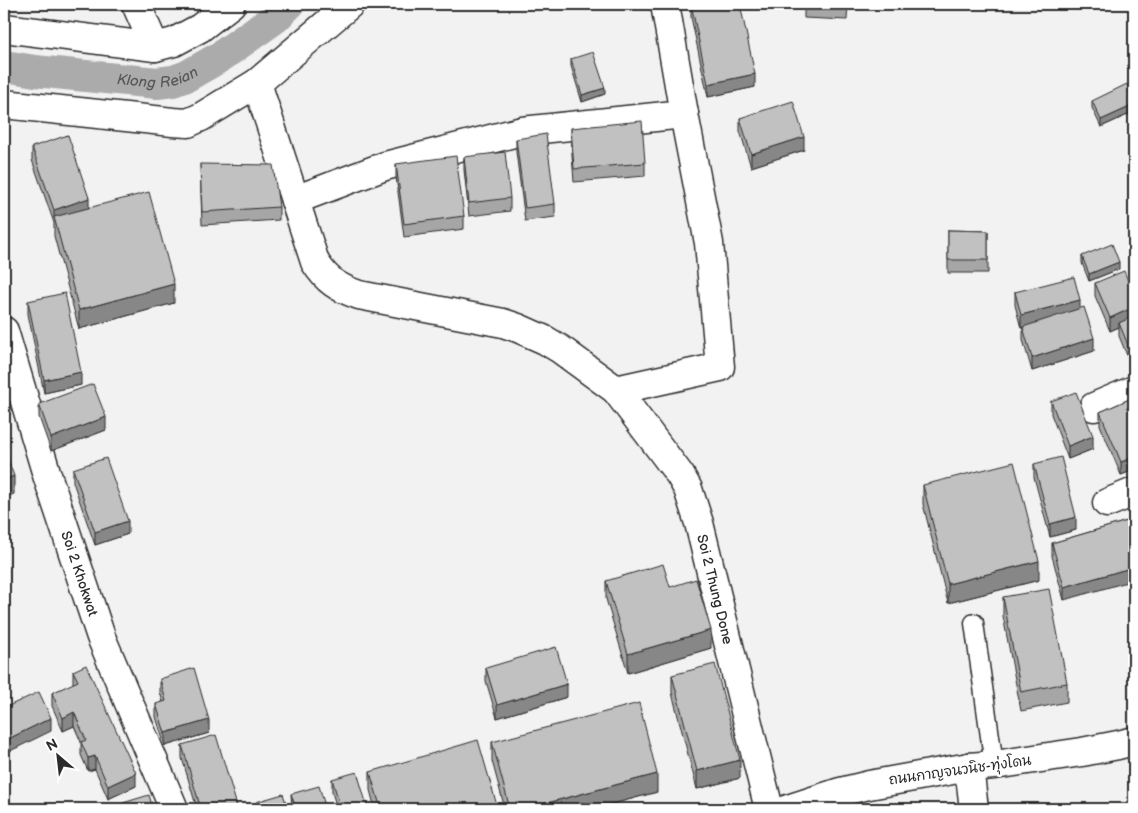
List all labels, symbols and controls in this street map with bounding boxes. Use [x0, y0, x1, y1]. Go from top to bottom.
water label: Klong Reian [116, 62, 201, 93]
street label: Soi 2 Khokwat [58, 529, 102, 619]
street label: Soi 2 Thung Done [694, 533, 737, 646]
north arrow [32, 730, 82, 780]
text: N [43, 735, 61, 755]
street label: ถนนกาญจนวนิช-ทุ่งโดน [888, 751, 1033, 789]

